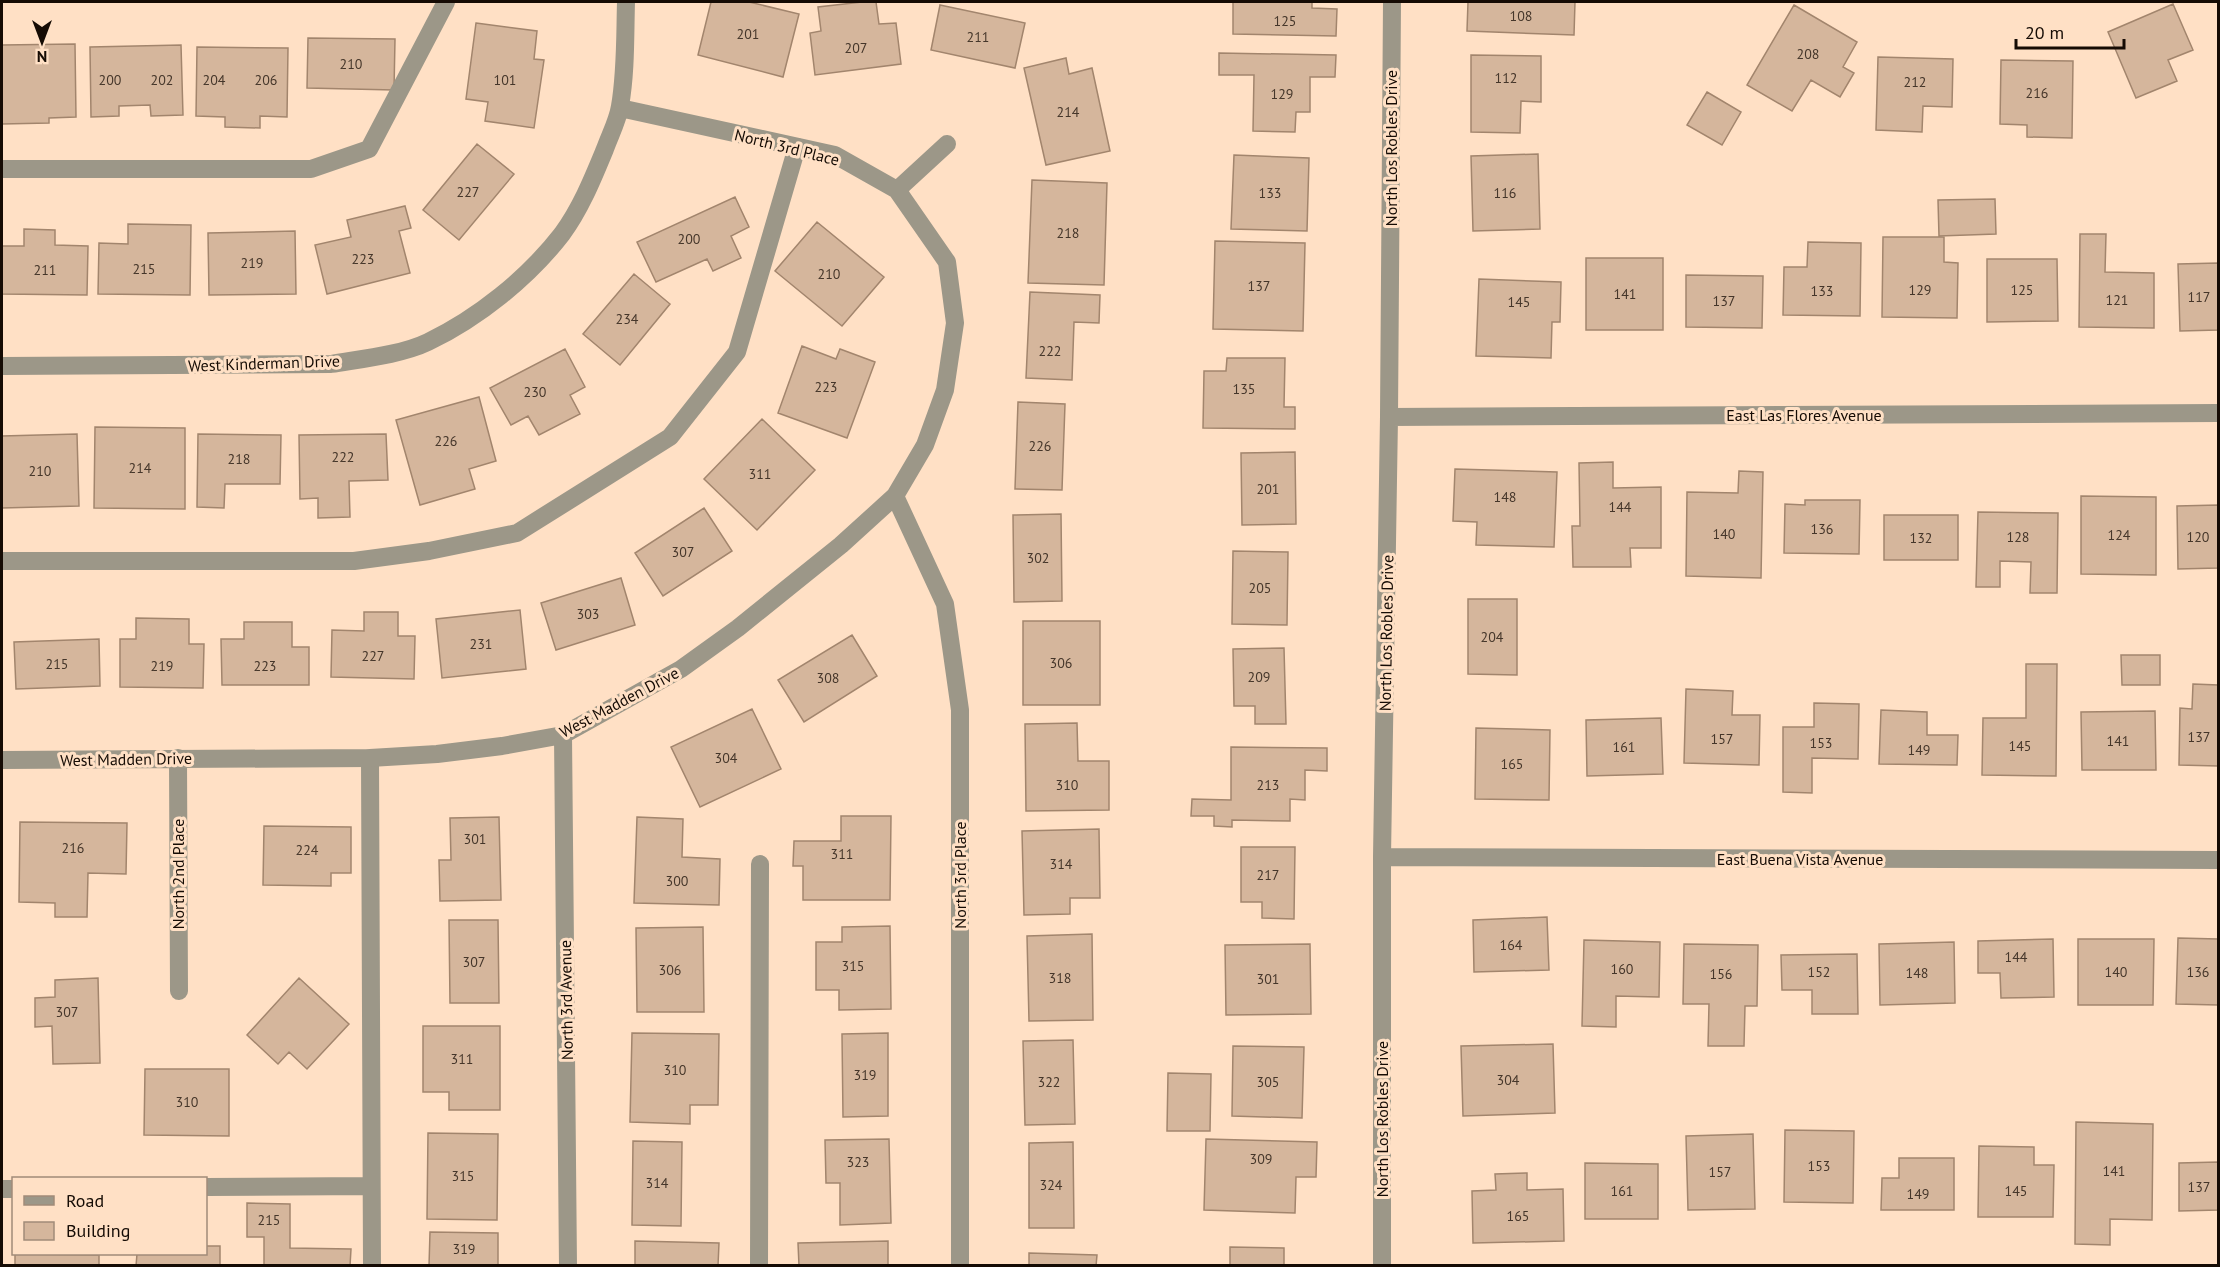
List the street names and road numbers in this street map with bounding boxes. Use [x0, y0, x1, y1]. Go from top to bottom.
street label: North Los Robles Drive [1381, 70, 1401, 226]
street label: North 3rd Place [733, 124, 841, 170]
street label: West Kinderman Drive [188, 350, 340, 376]
street label: East Las Flores Avenue [1726, 405, 1882, 425]
street label: North Los Robles Drive [1375, 555, 1397, 711]
street label: West Madden Drive [556, 662, 682, 742]
street label: West Madden Drive [60, 748, 192, 770]
street label: North 2nd Place [168, 819, 188, 929]
street label: North 3rd Place [950, 821, 970, 929]
street label: East Buena Vista Avenue [1717, 849, 1883, 869]
street label: North 3rd Avenue [555, 940, 577, 1060]
street label: North Los Robles Drive [1372, 1041, 1392, 1197]

